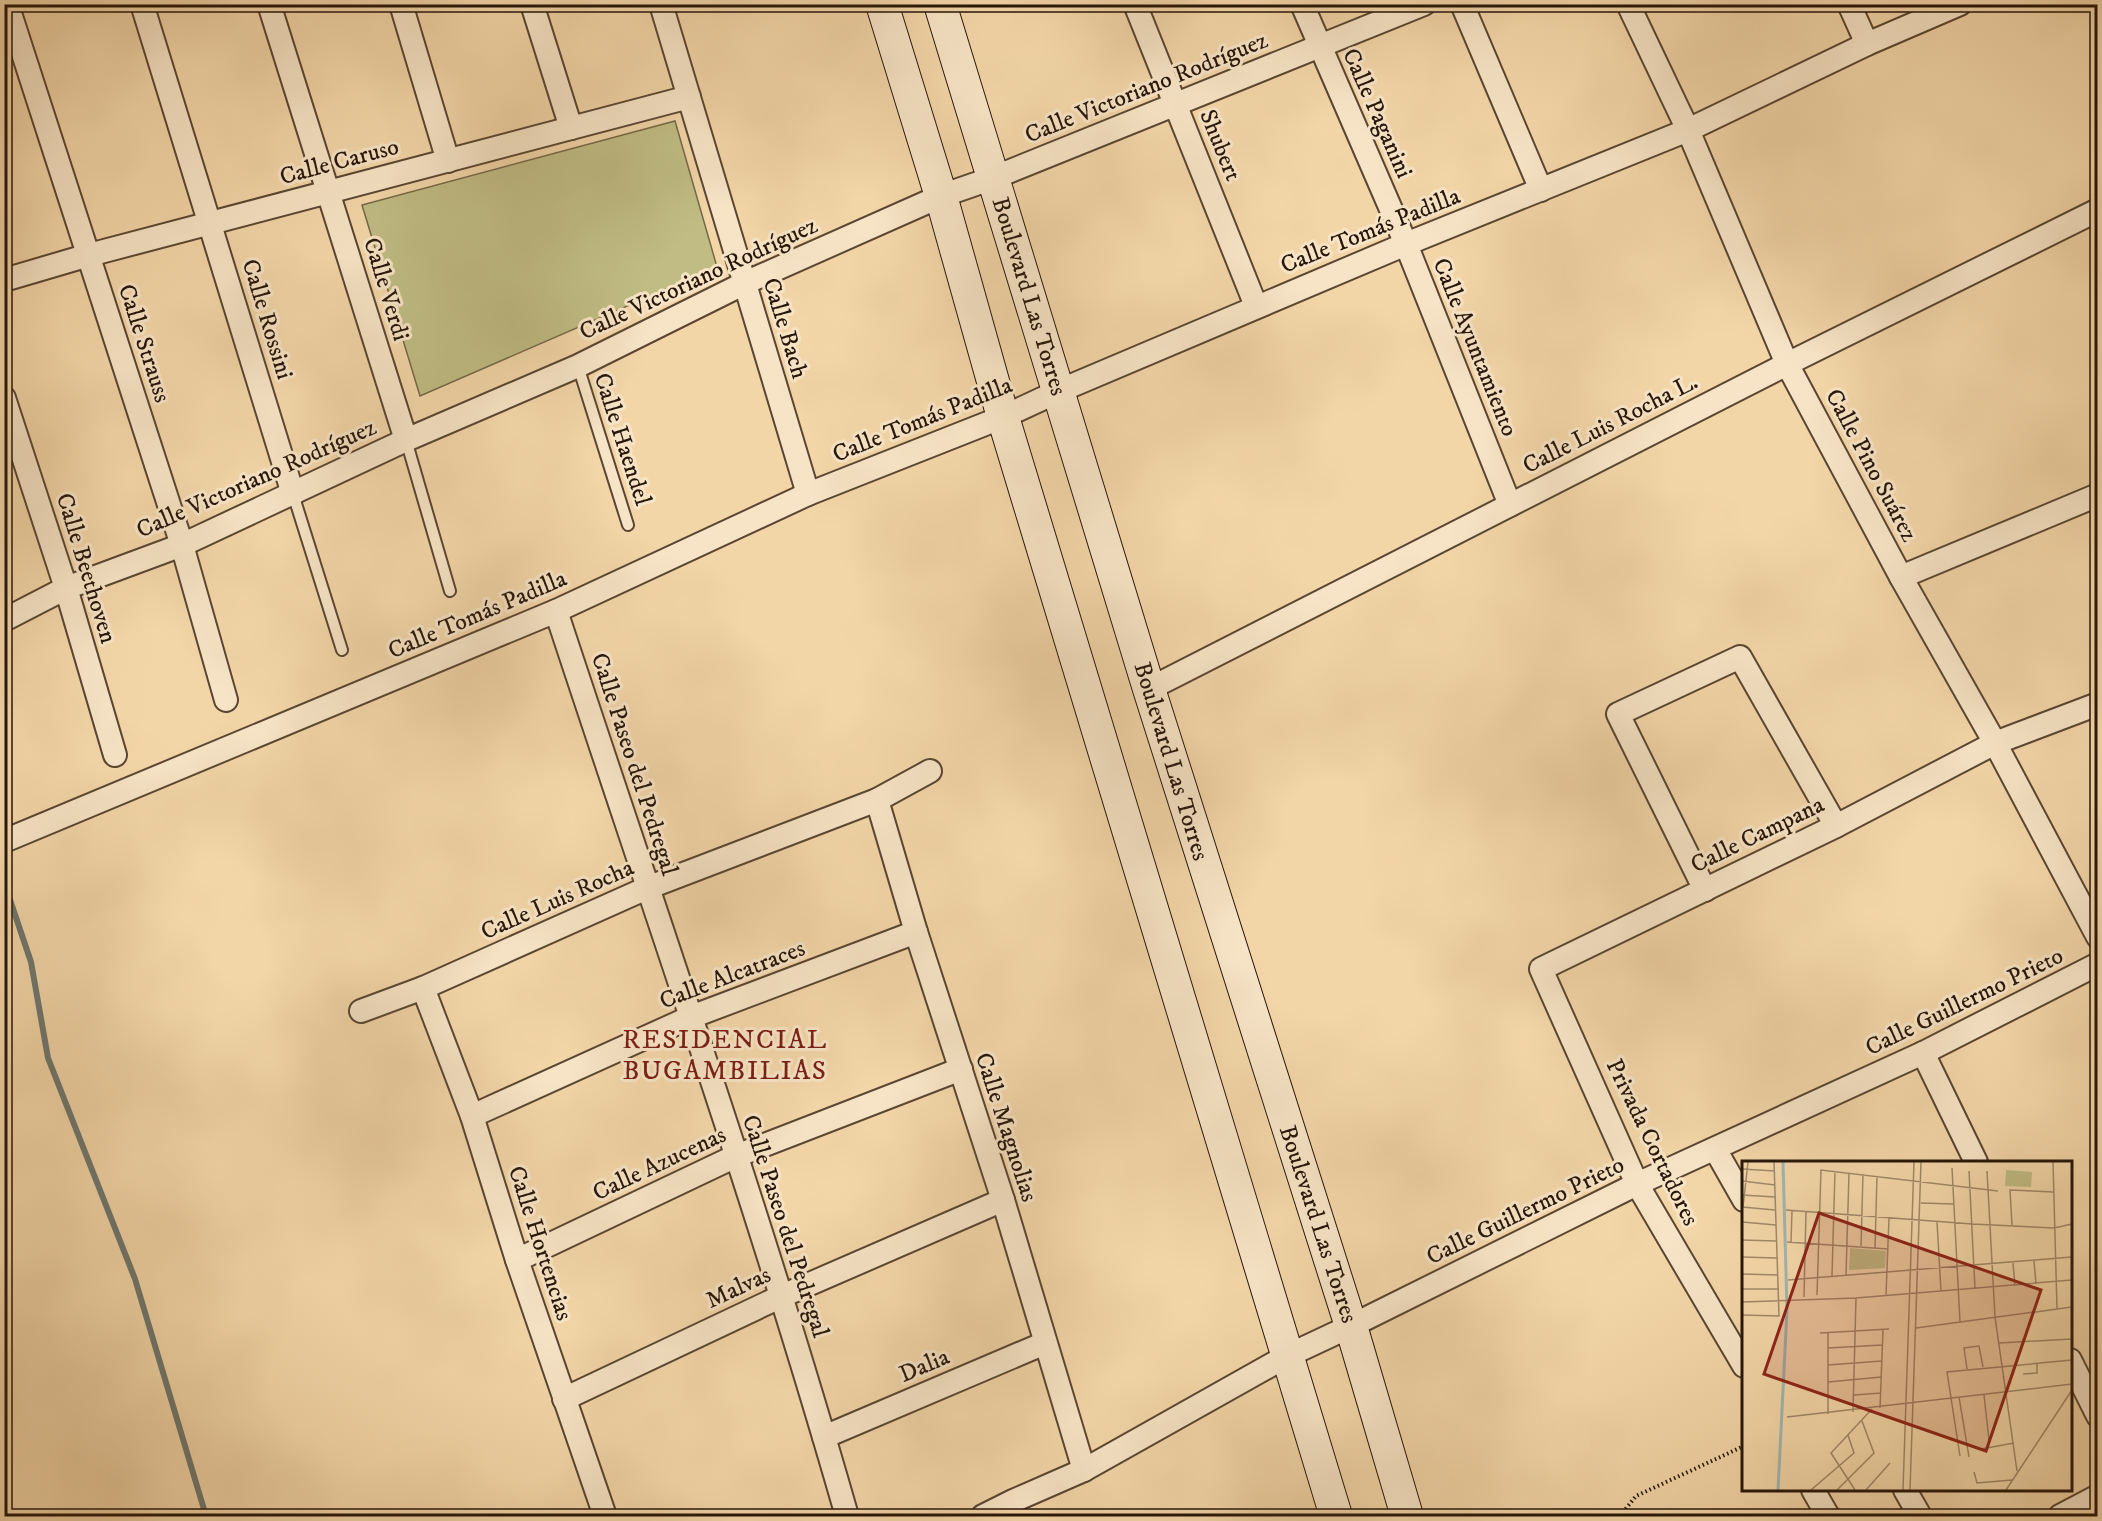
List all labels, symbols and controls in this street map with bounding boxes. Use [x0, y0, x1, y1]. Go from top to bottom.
street label: Calle Victoriano Rodríguez [1021, 25, 1273, 150]
street label: Calle Paganini [1335, 44, 1419, 183]
street label: Shubert [1192, 105, 1248, 186]
street label: Calle Caruso [276, 132, 402, 192]
street label: Calle Tomás Padilla [1276, 181, 1465, 281]
street label: Boulevard Las Torres [985, 193, 1073, 399]
street label: Calle Victoriano Rodríguez [575, 210, 823, 347]
street label: Calle Verdi [356, 234, 416, 345]
street label: Calle Ayuntamiento [1426, 254, 1524, 441]
street label: Calle Rossini [235, 256, 300, 383]
street label: Calle Bach [756, 274, 815, 383]
street label: Calle Strauss [111, 280, 177, 406]
street label: Calle Luis Rocha L. [1518, 367, 1703, 481]
street label: Calle Haendel [587, 369, 658, 510]
street label: Calle Tomás Padilla [828, 370, 1017, 470]
street label: Calle Pino Suárez [1818, 384, 1924, 547]
street label: Calle Victoriano Rodríguez [132, 412, 381, 545]
street label: Calle Beethoven [49, 490, 123, 647]
street label: Calle Tomás Padilla [384, 563, 572, 666]
street label: Calle Paseo del Pedregal [584, 649, 684, 880]
street label: Boulevard Las Torres [1127, 658, 1215, 864]
street label: Calle Campana [1686, 789, 1830, 880]
street label: Calle Luis Rocha [476, 852, 639, 947]
street label: Calle Alcatraces [655, 933, 809, 1016]
street label: Calle Guillermo Prieto [1861, 941, 2068, 1063]
district label: RESIDENCIAL BUGAMBILIAS [622, 1023, 828, 1088]
street label: Calle Magnolias [968, 1049, 1044, 1206]
street label: Privada Cortadores [1599, 1054, 1705, 1231]
street label: Calle Paseo del Pedregal [735, 1111, 835, 1342]
street label: Calle Azucenas [588, 1120, 731, 1208]
street label: Boulevard Las Torres [1272, 1122, 1364, 1327]
street label: Calle Guillermo Prieto [1422, 1150, 1629, 1272]
inset map [1742, 1161, 2072, 1491]
street label: Calle Hortencias [501, 1162, 579, 1324]
street label: Malvas [701, 1260, 776, 1316]
street label: Dalia [895, 1342, 955, 1390]

